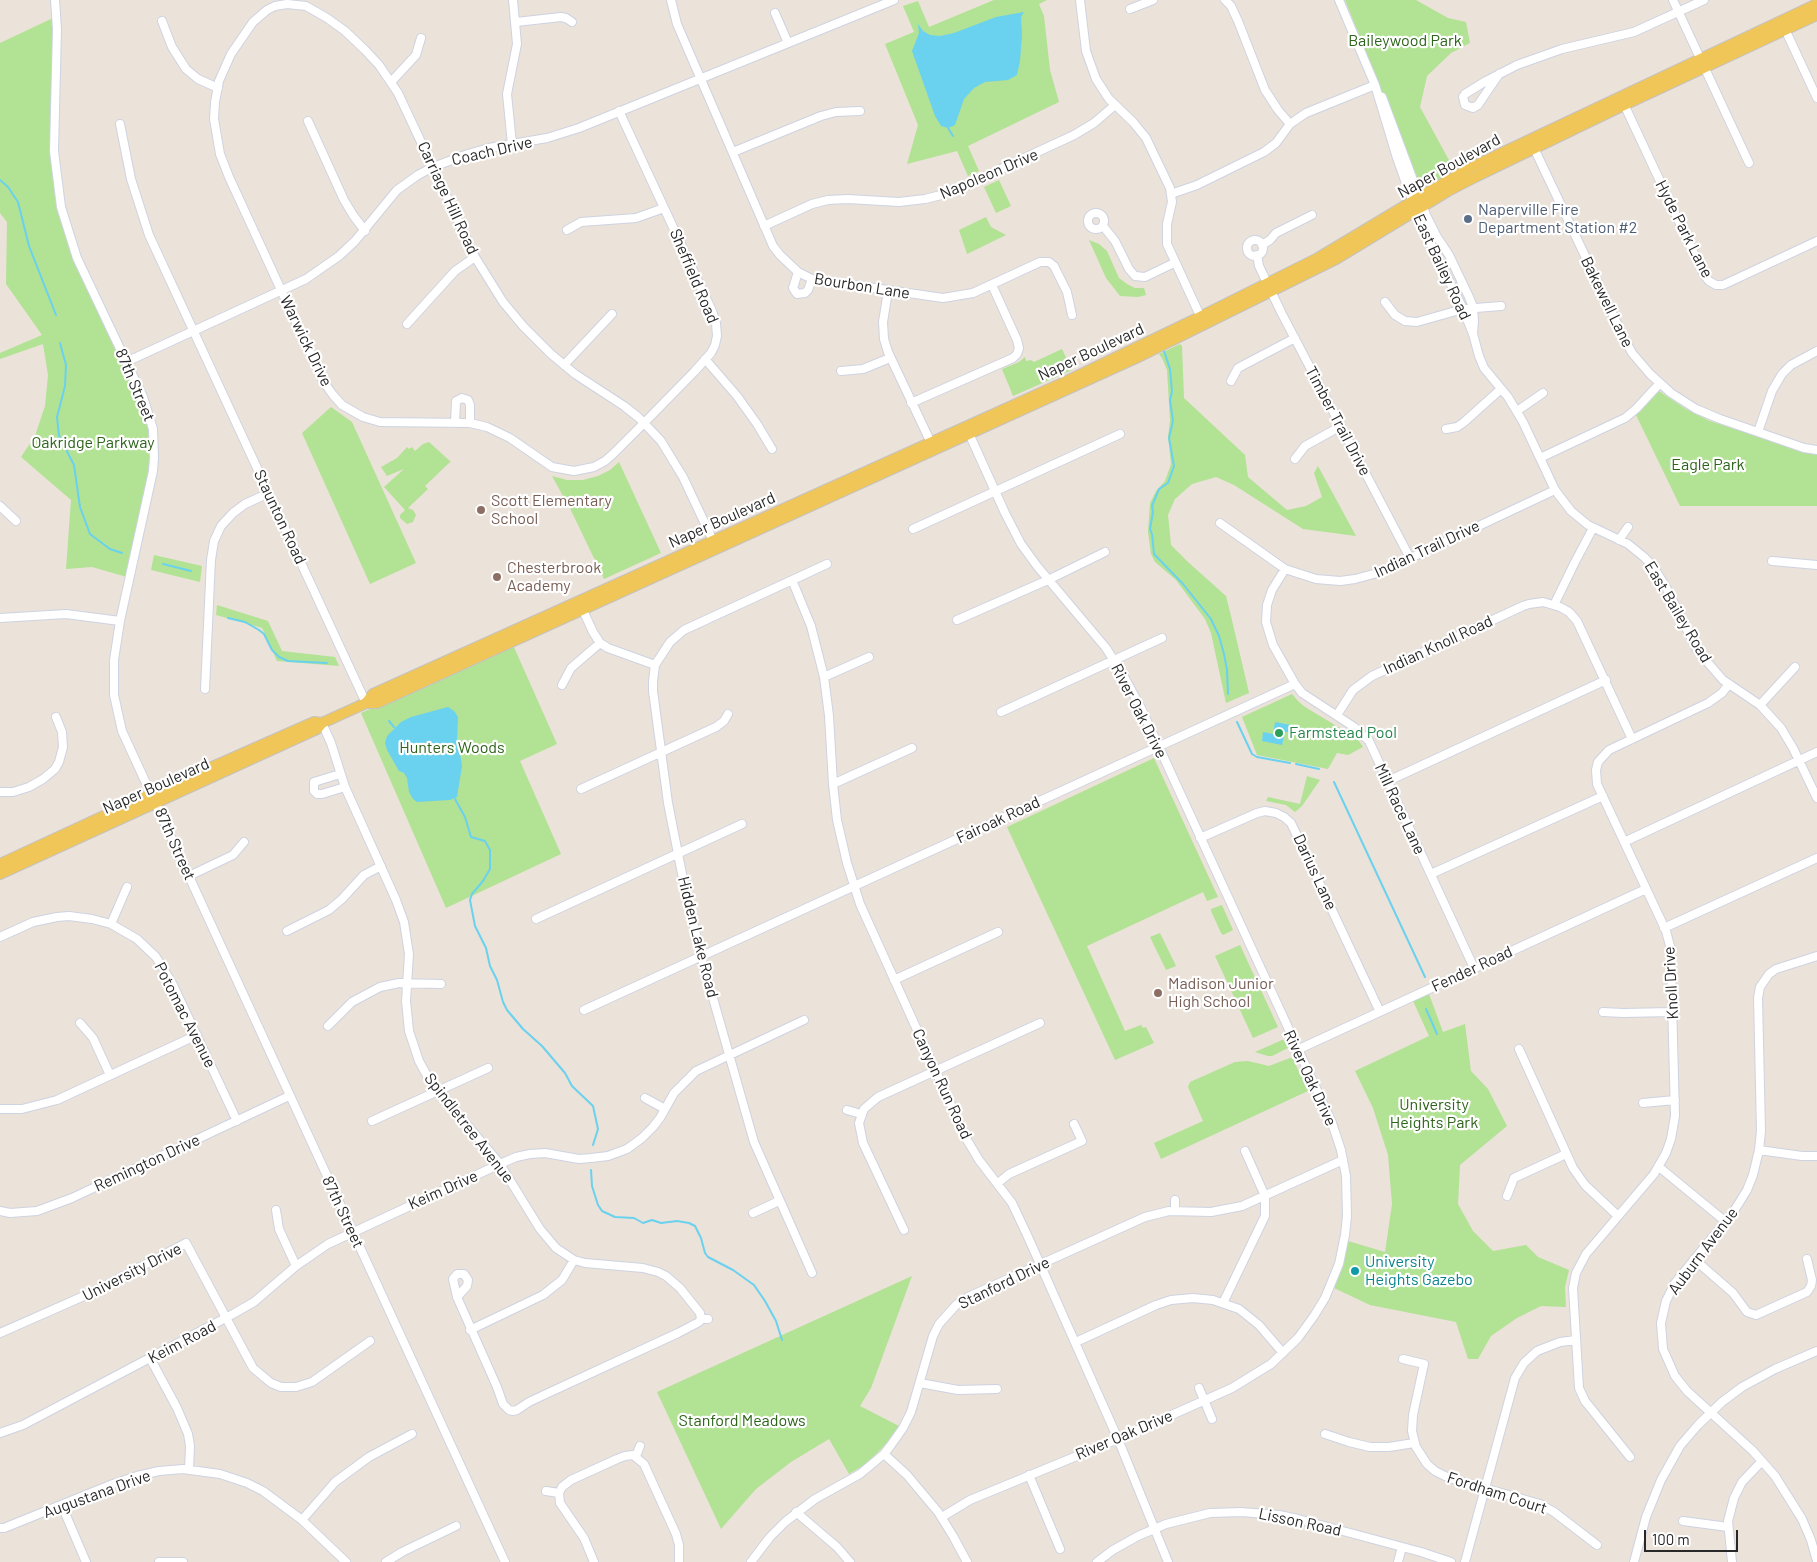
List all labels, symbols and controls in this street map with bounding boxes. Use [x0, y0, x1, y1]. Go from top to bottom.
park label: Baileywood Park [1348, 31, 1462, 51]
street label: Naper Boulevard [1394, 130, 1504, 202]
street label: Coach Drive [450, 132, 534, 170]
street label: Carriage Hill Road [413, 138, 483, 258]
street label: Napoleon Drive [937, 145, 1041, 203]
street label: Hyde Park Lane [1651, 177, 1717, 281]
place label: Naperville Fire Department Station #2 [1478, 200, 1637, 238]
street label: East Bailey Road [1409, 211, 1475, 323]
marker: Naperville Fire Department Station #2 [1462, 213, 1474, 225]
street label: Sheffield Road [665, 226, 723, 326]
street label: Bakewell Lane [1577, 253, 1637, 351]
street label: Bourbon Lane [813, 269, 911, 303]
street label: Warwick Drive [276, 293, 336, 389]
street label: Naper Boulevard [1035, 319, 1147, 385]
street label: 87th Street [111, 346, 159, 424]
street label: Timber Trail Drive [1301, 363, 1375, 479]
park label: Oakridge Parkway [31, 433, 155, 453]
park label: Eagle Park [1671, 455, 1745, 475]
street label: Staunton Road [250, 467, 310, 567]
street label: Naper Boulevard [666, 488, 778, 552]
place label: Scott Elementary School [491, 491, 612, 529]
marker: Scott Elementary School [475, 504, 487, 516]
street label: Indian Trail Drive [1371, 516, 1483, 582]
place label: Chesterbrook Academy [507, 558, 601, 596]
street label: East Bailey Road [1640, 558, 1716, 666]
marker: Chesterbrook Academy [491, 571, 503, 583]
street label: Indian Knoll Road [1380, 611, 1496, 679]
street label: River Oak Drive [1107, 660, 1171, 762]
place label: Farmstead Pool [1289, 723, 1397, 743]
marker: Farmstead Pool [1273, 727, 1285, 739]
park label: Hunters Woods [399, 738, 505, 758]
street label: Naper Boulevard [100, 754, 212, 818]
street label: Mill Race Lane [1371, 760, 1429, 858]
street label: Fairoak Road [953, 792, 1043, 848]
street label: 87th Street [151, 805, 199, 883]
street label: Darius Lane [1289, 831, 1341, 913]
street label: Hidden Lake Road [674, 874, 722, 1000]
street label: Fender Road [1428, 942, 1516, 996]
street label: Knoll Drive [1659, 946, 1683, 1020]
street label: Potomac Avenue [150, 959, 220, 1071]
place label: Madison Junior High School [1168, 974, 1274, 1012]
marker: Madison Junior High School [1152, 987, 1164, 999]
street label: Canyon Run Road [908, 1026, 976, 1142]
street label: River Oak Drive [1279, 1027, 1341, 1129]
street label: Spindletree Avenue [420, 1069, 518, 1187]
park label: University Heights Park [1390, 1095, 1478, 1133]
street label: Remington Drive [91, 1130, 203, 1196]
street label: Keim Drive [405, 1166, 481, 1214]
street label: 87th Street [318, 1173, 368, 1251]
street label: Auburn Avenue [1664, 1204, 1742, 1298]
street label: University Drive [79, 1239, 185, 1305]
place label: University Heights Gazebo [1365, 1252, 1473, 1290]
street label: Stanford Drive [955, 1253, 1053, 1313]
marker: University Heights Gazebo [1349, 1265, 1361, 1277]
street label: Keim Road [145, 1316, 219, 1368]
street label: River Oak Drive [1073, 1406, 1175, 1464]
park label: Stanford Meadows [678, 1411, 806, 1431]
street label: Augustana Drive [41, 1466, 153, 1522]
street label: Fordham Court [1445, 1468, 1549, 1518]
street label: Lisson Road [1257, 1504, 1343, 1540]
scale bar [1647, 1520, 1741, 1552]
text: 100 m [1652, 1530, 1690, 1548]

